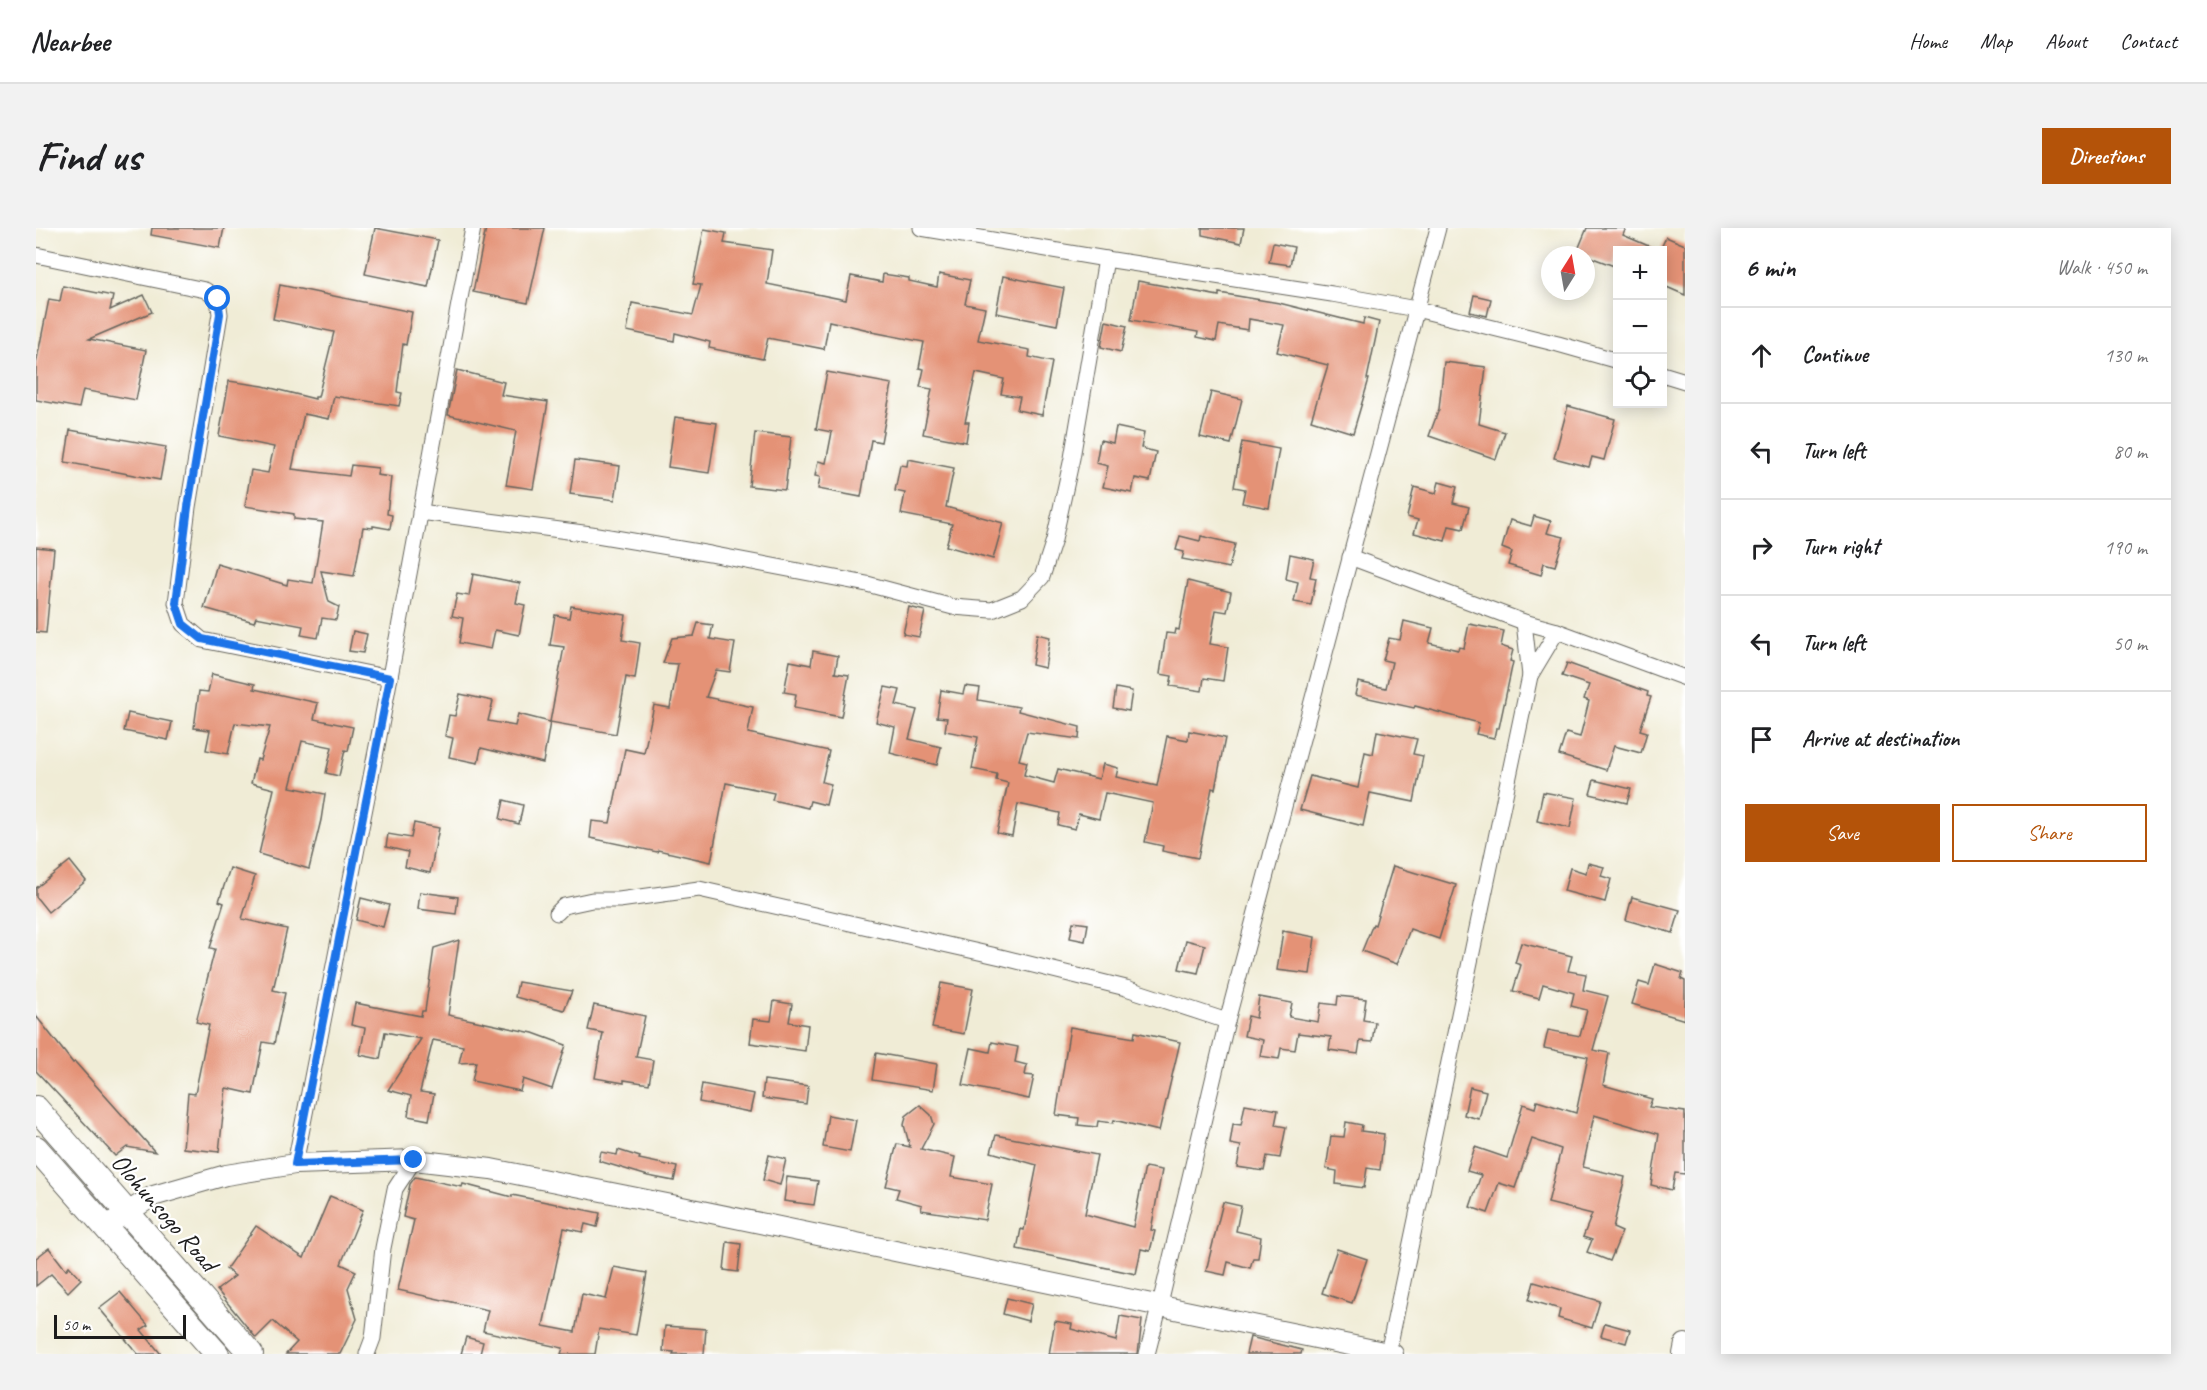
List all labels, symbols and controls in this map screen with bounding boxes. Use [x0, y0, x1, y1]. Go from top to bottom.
text: Nearbee [30, 24, 110, 59]
text: Home [1909, 28, 1947, 54]
text: Map [1980, 28, 2012, 54]
text: About [2045, 28, 2087, 54]
text: Contact [2120, 28, 2177, 54]
button: Directions [2042, 128, 2171, 184]
text: Find us [36, 130, 141, 183]
north arrow [1541, 246, 1595, 300]
map controls [1613, 246, 1667, 408]
button: + [1613, 246, 1667, 300]
text: 6 min [1745, 251, 1795, 284]
text: Walk · 450 m [2057, 255, 2147, 280]
route start [204, 285, 230, 311]
button: − [1613, 300, 1667, 354]
icon: ahead [1745, 339, 1778, 372]
text: Continue [1802, 341, 1868, 369]
text: 130 m [2104, 343, 2147, 368]
button: locate [1613, 354, 1667, 408]
icon: left [1745, 435, 1778, 468]
text: Turn left [1802, 437, 1866, 465]
text: 80 m [2113, 439, 2147, 464]
icon: right [1745, 531, 1778, 564]
text: Turn right [1802, 533, 1879, 561]
text: 190 m [2104, 535, 2147, 560]
icon: left [1745, 627, 1778, 660]
text: Turn left [1802, 629, 1866, 657]
text: 50 m [2113, 631, 2147, 656]
icon: arrive [1745, 723, 1778, 756]
text: Arrive at destination [1802, 725, 1959, 753]
button: Save [1745, 804, 1940, 862]
button: Share [1952, 804, 2147, 862]
street label: Olohunsogo Road [104, 1146, 228, 1281]
route end [400, 1146, 426, 1172]
scale bar [54, 1312, 186, 1340]
text: 50 m [63, 1315, 90, 1335]

